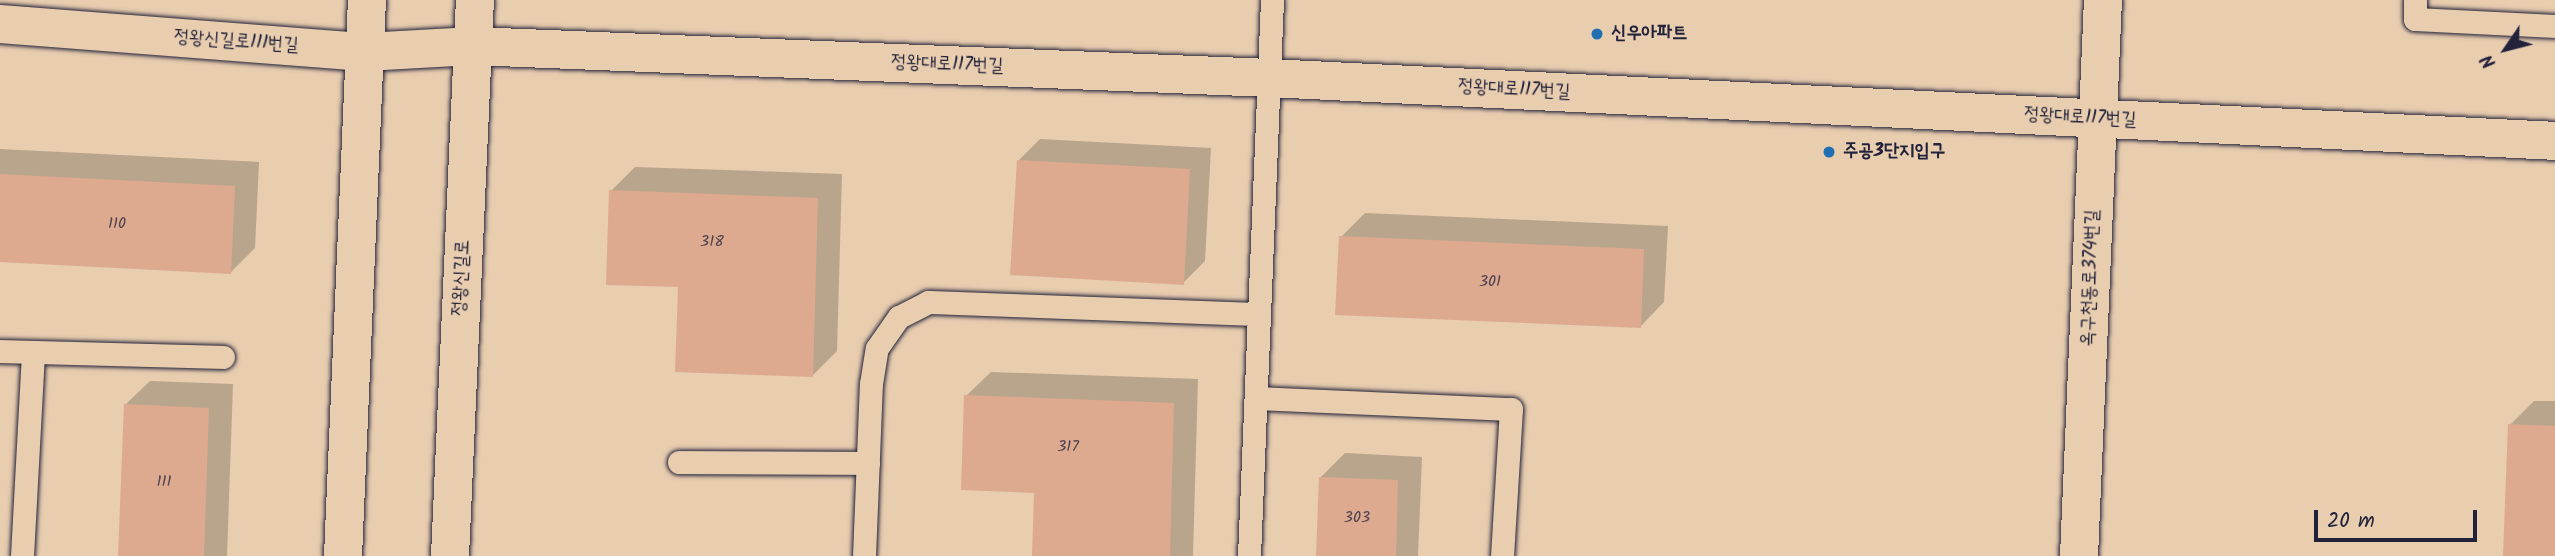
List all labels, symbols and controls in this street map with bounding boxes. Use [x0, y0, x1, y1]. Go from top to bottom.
north arrow [2471, 14, 2541, 84]
place label: 신우아파트 [1611, 23, 1687, 45]
street label: 정왕신길로111번길 [173, 26, 299, 58]
marker: 신우아파트 [1589, 26, 1605, 42]
text: N [2473, 48, 2505, 75]
street label: 정왕대로117번길 [890, 52, 1004, 78]
street label: 정왕대로117번길 [1457, 76, 1571, 104]
street label: 정왕대로117번길 [2023, 104, 2137, 132]
place label: 주공3단지입구 [1843, 141, 1945, 163]
marker: 주공3단지입구 [1821, 144, 1837, 160]
street label: 옥구천동로374번길 [2077, 209, 2105, 347]
house number: 110 [108, 214, 126, 234]
house number: 318 [700, 232, 724, 252]
street label: 정왕신길로 [449, 239, 475, 317]
house number: 301 [1479, 272, 1501, 292]
house number: 317 [1057, 437, 1079, 457]
house number: 111 [156, 472, 172, 492]
scale bar [2317, 496, 2480, 540]
text: 20 m [2327, 505, 2375, 538]
house number: 303 [1344, 508, 1370, 528]

